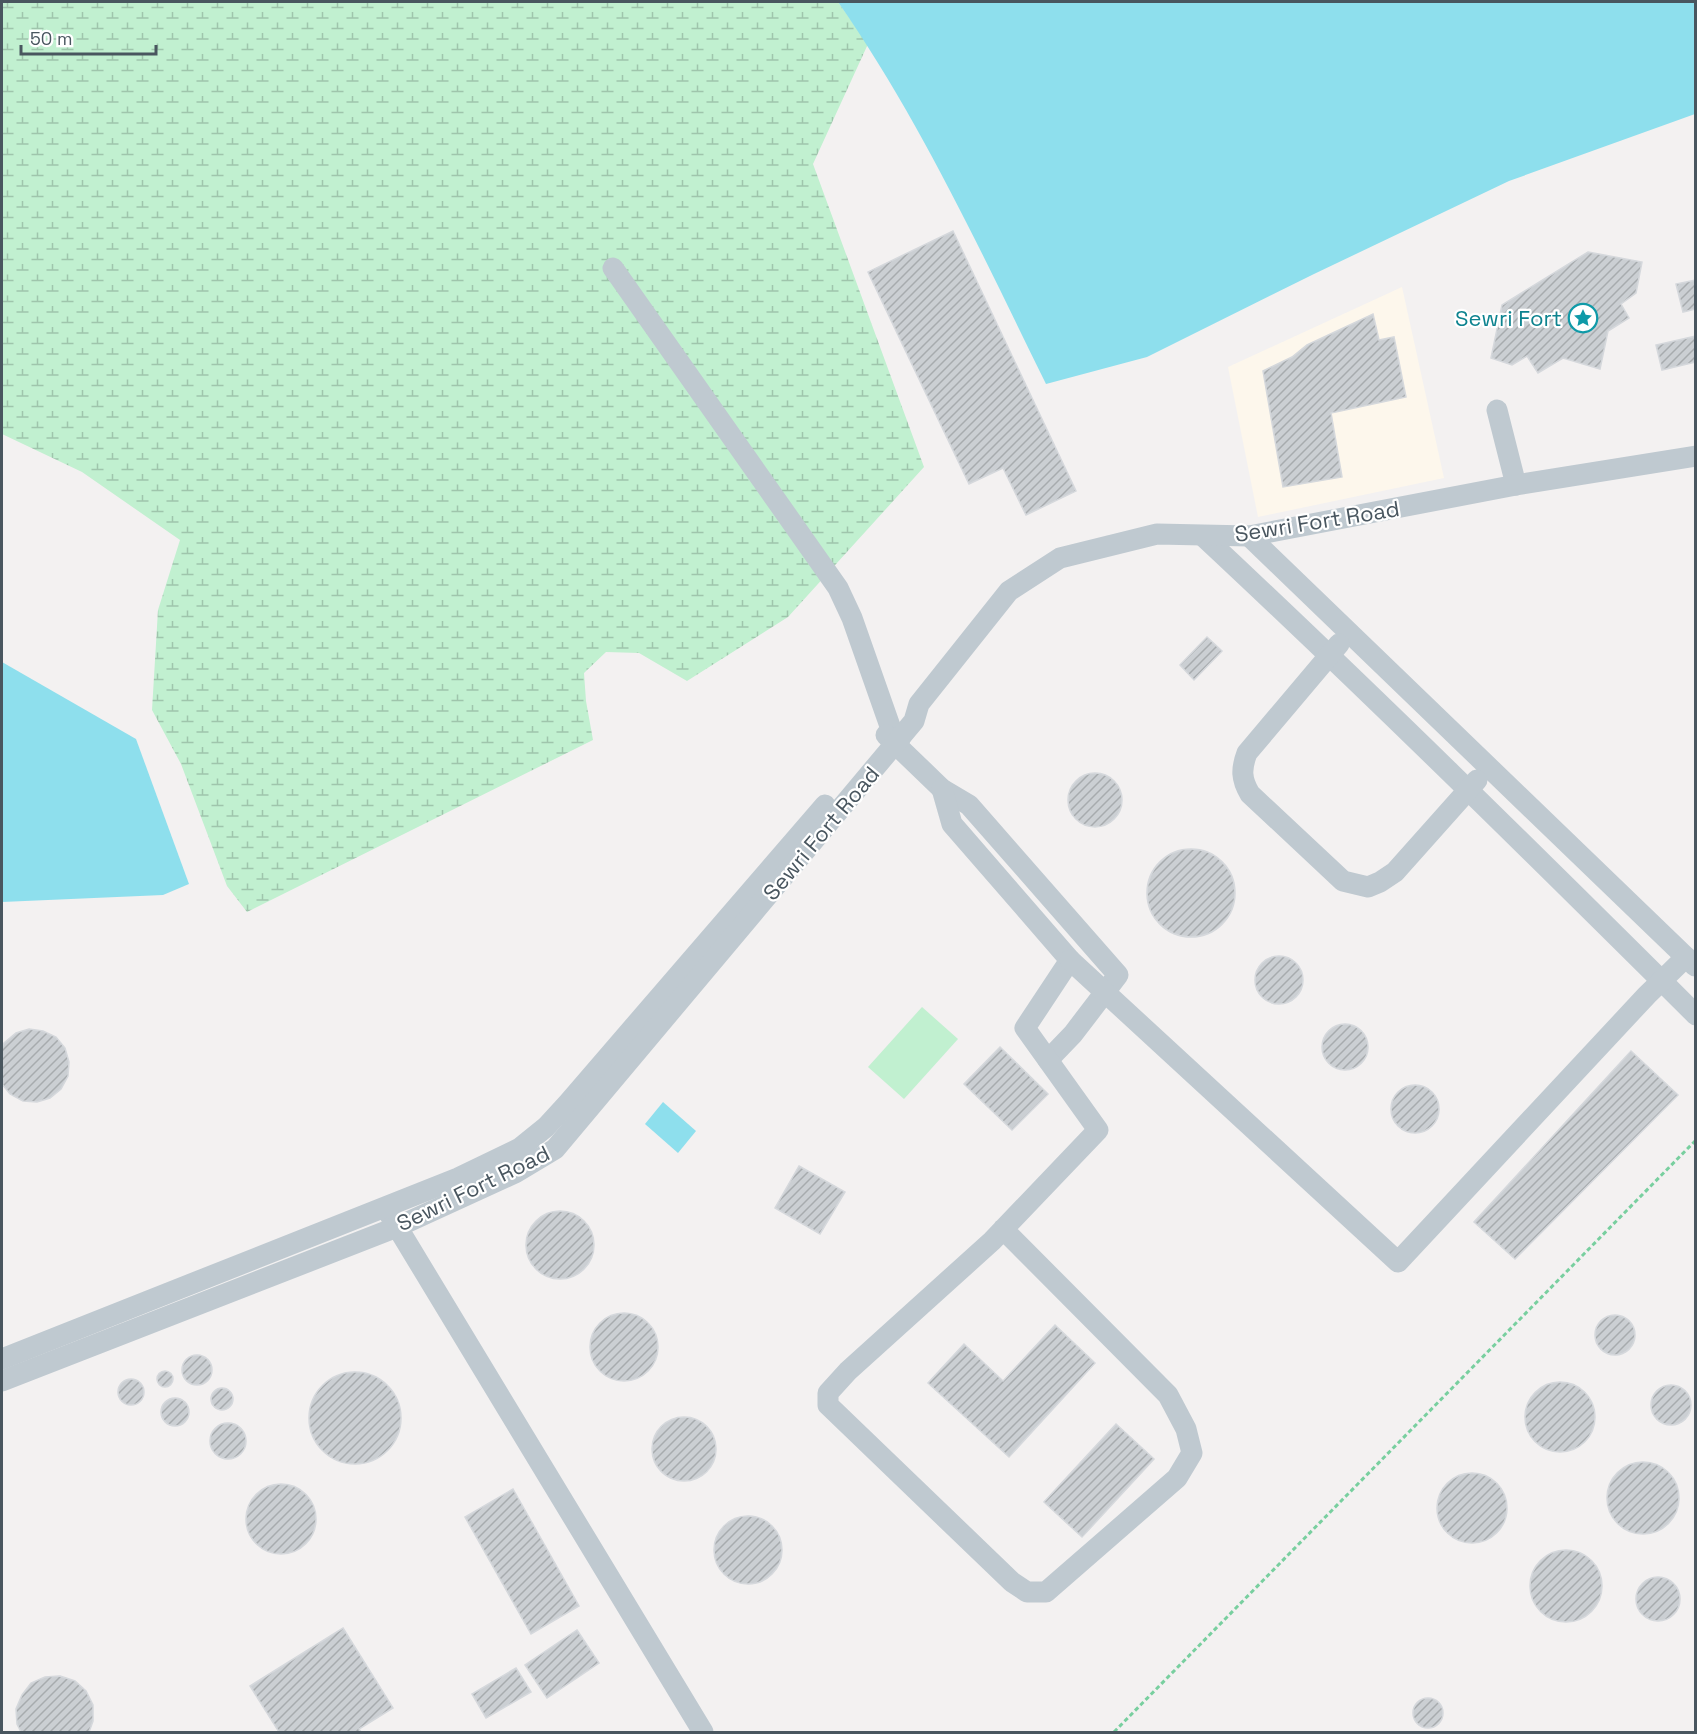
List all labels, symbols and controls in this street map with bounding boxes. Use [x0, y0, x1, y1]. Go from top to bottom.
scale bar [21, 18, 156, 56]
text: 50 m [30, 27, 72, 50]
place icon: Sewri Fort [1567, 302, 1599, 334]
place label: Sewri Fort [1455, 304, 1562, 332]
street label: Sewri Fort Road [1232, 494, 1402, 548]
street label: Sewri Fort Road [757, 760, 885, 906]
street label: Sewri Fort Road [392, 1139, 554, 1237]

